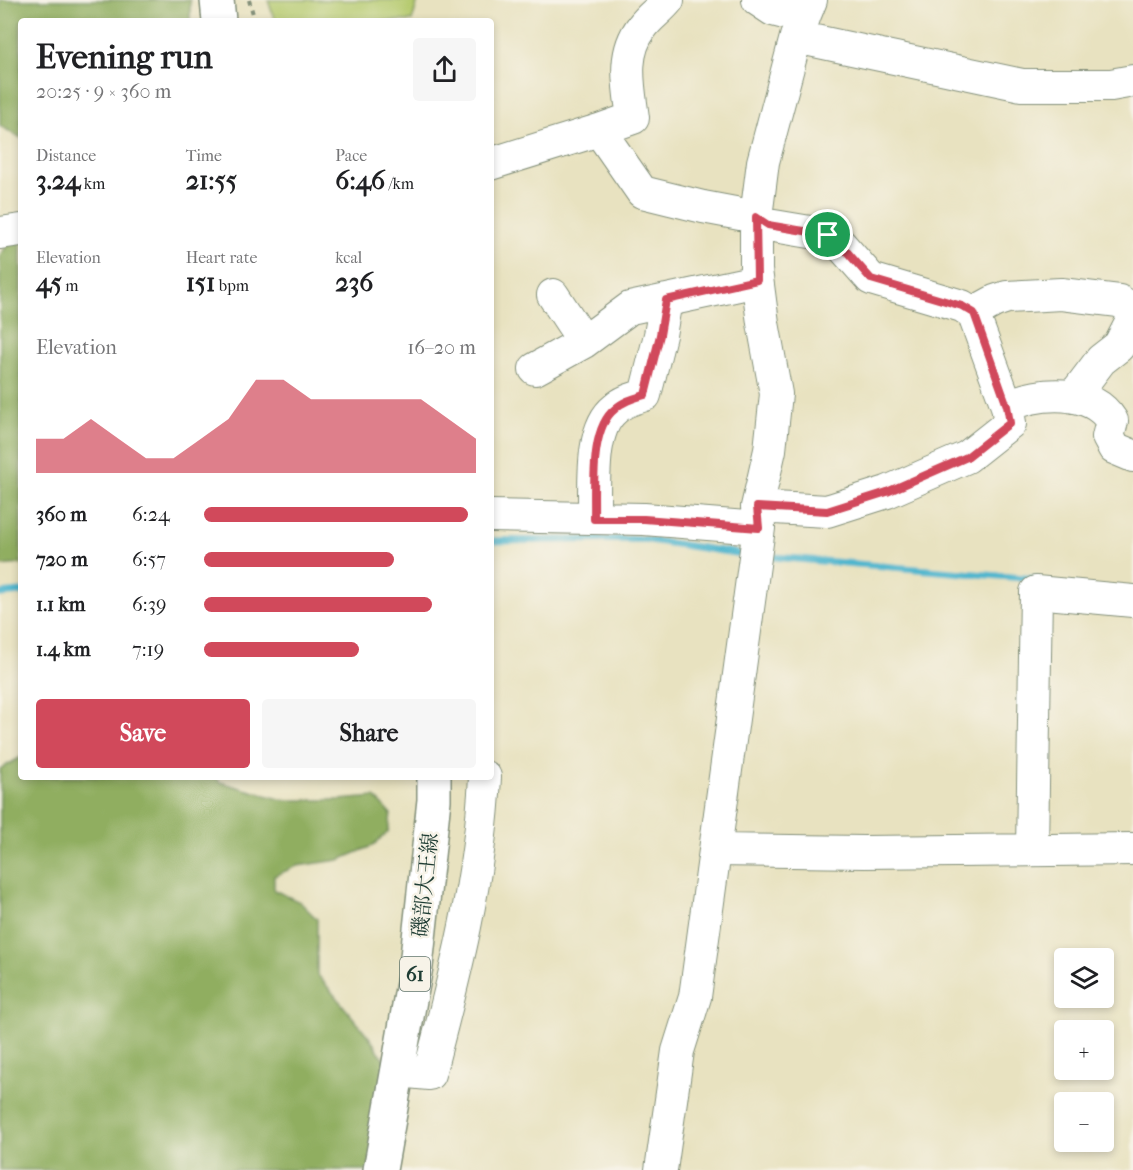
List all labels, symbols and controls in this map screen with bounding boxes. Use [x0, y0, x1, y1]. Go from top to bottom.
text: Evening run [36, 38, 213, 77]
button: share [413, 38, 476, 101]
text: 20:25 · 9 × 360 m [36, 80, 172, 103]
text: Distance [36, 146, 96, 165]
text: Time [186, 146, 222, 165]
text: Pace [335, 146, 367, 165]
text: 3.24 [36, 165, 80, 196]
text: 21:55 [186, 165, 237, 196]
text: 6:46 [335, 165, 385, 196]
text: km [80, 174, 105, 193]
text: /km [385, 174, 414, 193]
pin [802, 209, 853, 260]
icon: arrive [811, 218, 844, 251]
text: Elevation [36, 248, 101, 267]
text: Heart rate [186, 248, 257, 267]
text: kcal [335, 248, 362, 267]
text: 45 [36, 267, 62, 298]
text: 151 [186, 267, 215, 298]
text: 236 [335, 267, 373, 298]
text: m [62, 276, 79, 295]
text: bpm [215, 276, 249, 295]
text: Elevation [36, 336, 117, 359]
text: 16–20 m [407, 336, 476, 359]
text: 360 m [36, 503, 87, 526]
text: 6:24 [132, 503, 170, 526]
text: 720 m [36, 548, 88, 571]
text: 6:57 [132, 548, 166, 571]
text: 1.1 km [36, 593, 85, 616]
text: 6:39 [132, 593, 166, 616]
text: 1.4 km [36, 638, 91, 661]
text: 7:19 [132, 638, 164, 661]
button: Save [36, 699, 250, 768]
button: Share [262, 699, 476, 768]
street label: 磯部大王線 [408, 832, 442, 938]
map controls [1054, 948, 1114, 1152]
button: layers [1054, 948, 1114, 1008]
road number: 61 [400, 957, 430, 991]
button: + [1054, 1020, 1114, 1080]
button: − [1054, 1092, 1114, 1152]

